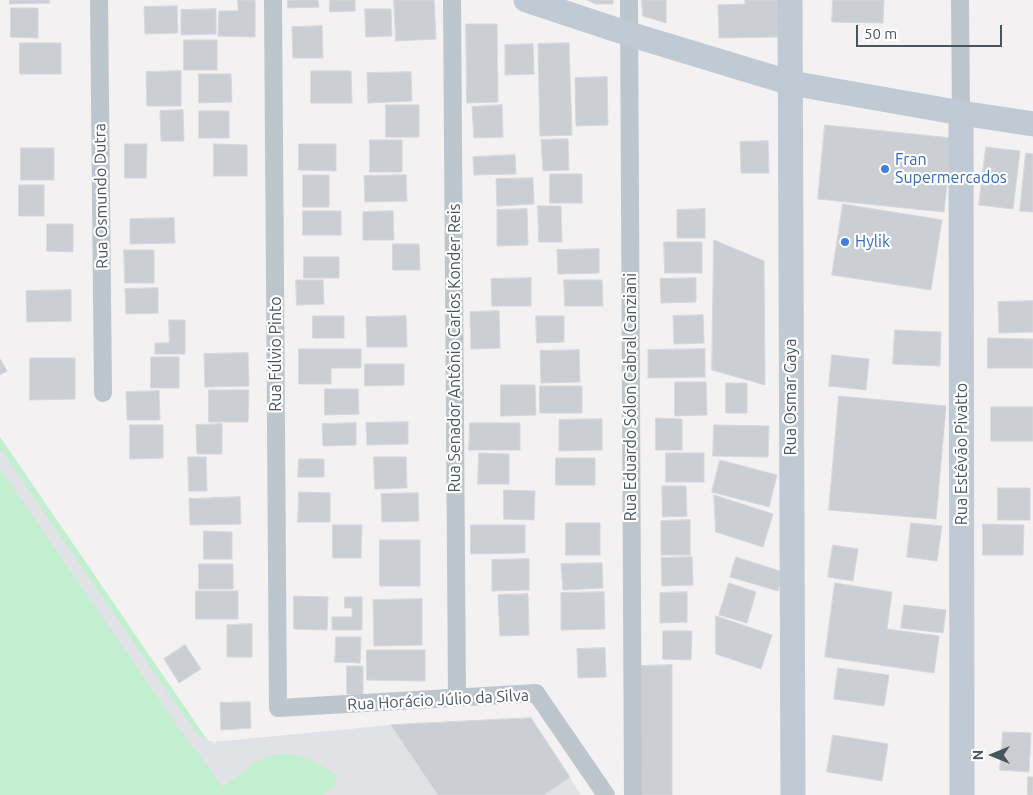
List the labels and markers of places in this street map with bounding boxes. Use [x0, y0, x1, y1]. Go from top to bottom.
place label: Fran Supermercados [895, 150, 1007, 188]
marker: Fran Supermercados [879, 163, 891, 175]
place label: Hylik [855, 232, 890, 252]
marker: Hylik [839, 236, 851, 248]

